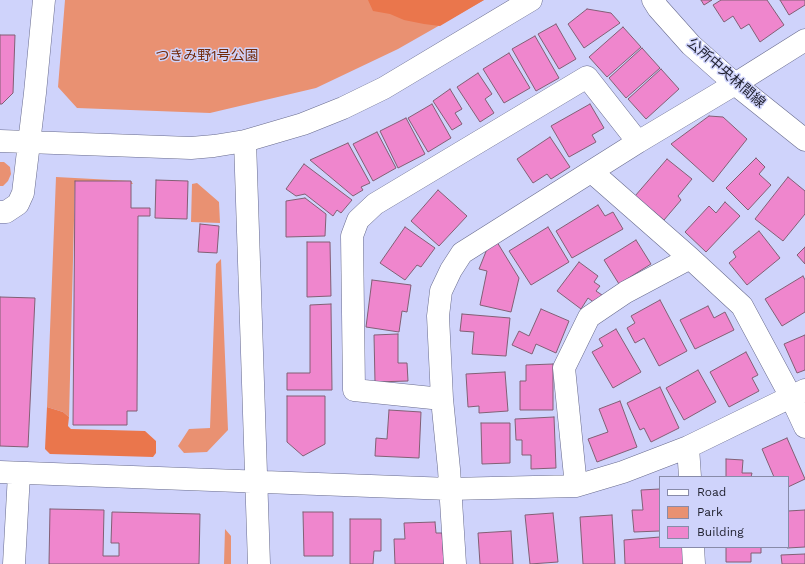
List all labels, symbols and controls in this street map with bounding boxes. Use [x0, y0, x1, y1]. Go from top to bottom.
street label: 公所中央林間線 [684, 35, 768, 111]
park label: つきみ野1号公園 [155, 48, 259, 64]
legend [659, 476, 789, 548]
text: Road [697, 485, 726, 499]
text: Park [697, 505, 723, 519]
text: Building [697, 525, 744, 539]

